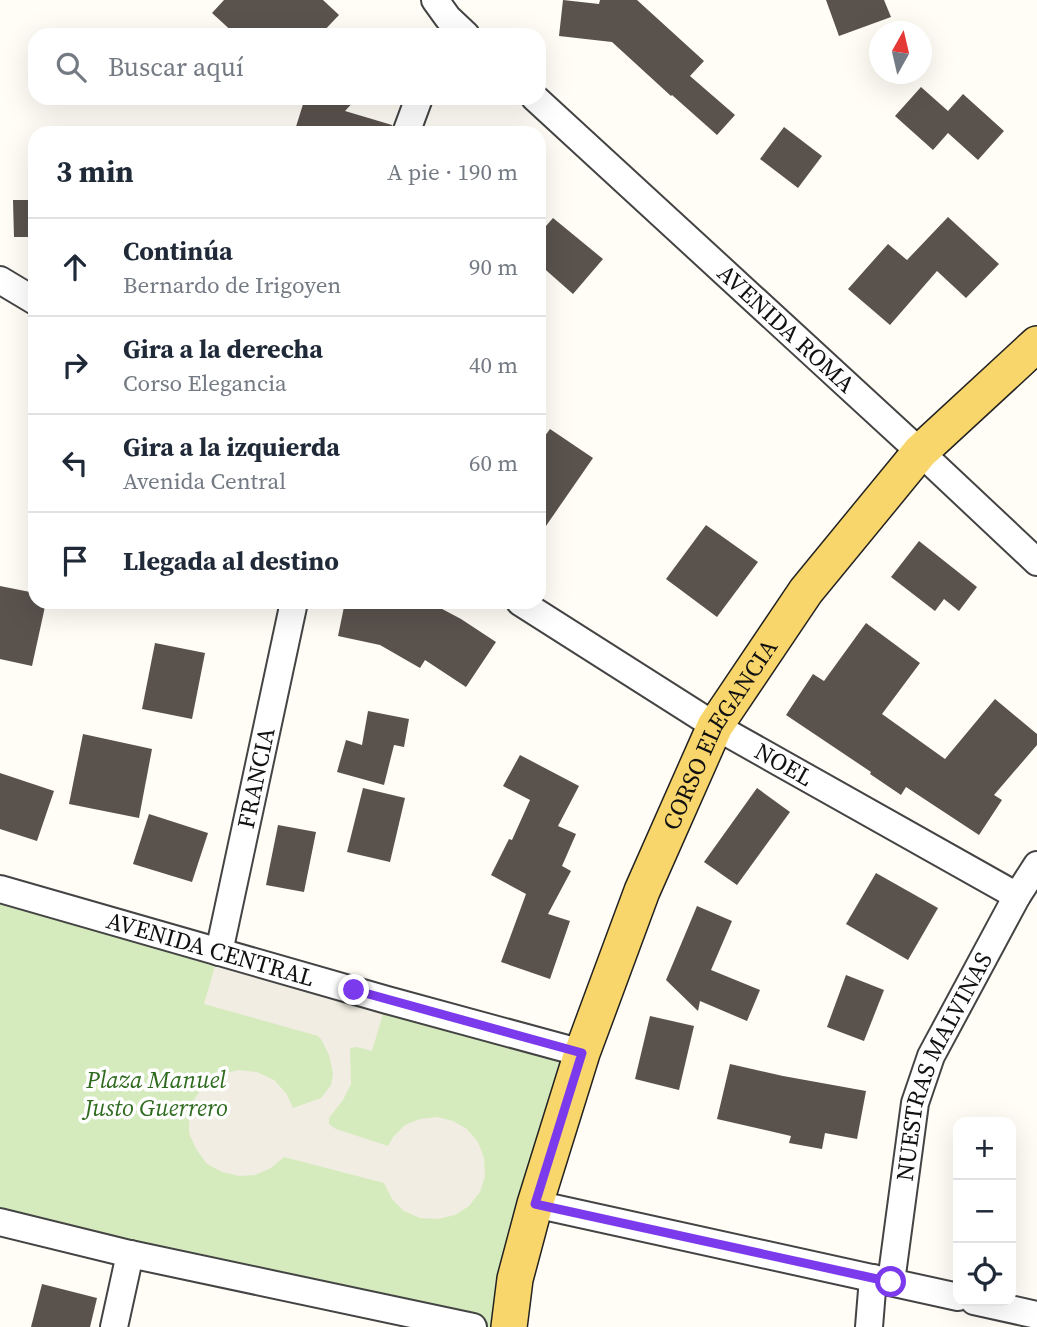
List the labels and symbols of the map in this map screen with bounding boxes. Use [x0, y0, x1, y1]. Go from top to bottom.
north arrow [869, 21, 932, 84]
street label: AVENIDA ROMA [710, 257, 863, 400]
street label: CORSO ELEGANCIA [654, 632, 785, 835]
street label: FRANCIA [229, 724, 283, 831]
street label: NOEL [749, 735, 819, 794]
street label: AVENIDA CENTRAL [103, 903, 318, 994]
street label: NUESTRAS MALVINAS [888, 946, 1000, 1183]
route end [338, 974, 369, 1005]
park label: Plaza Manuel Justo Guerrero [81, 1063, 228, 1124]
route start [875, 1266, 906, 1297]

